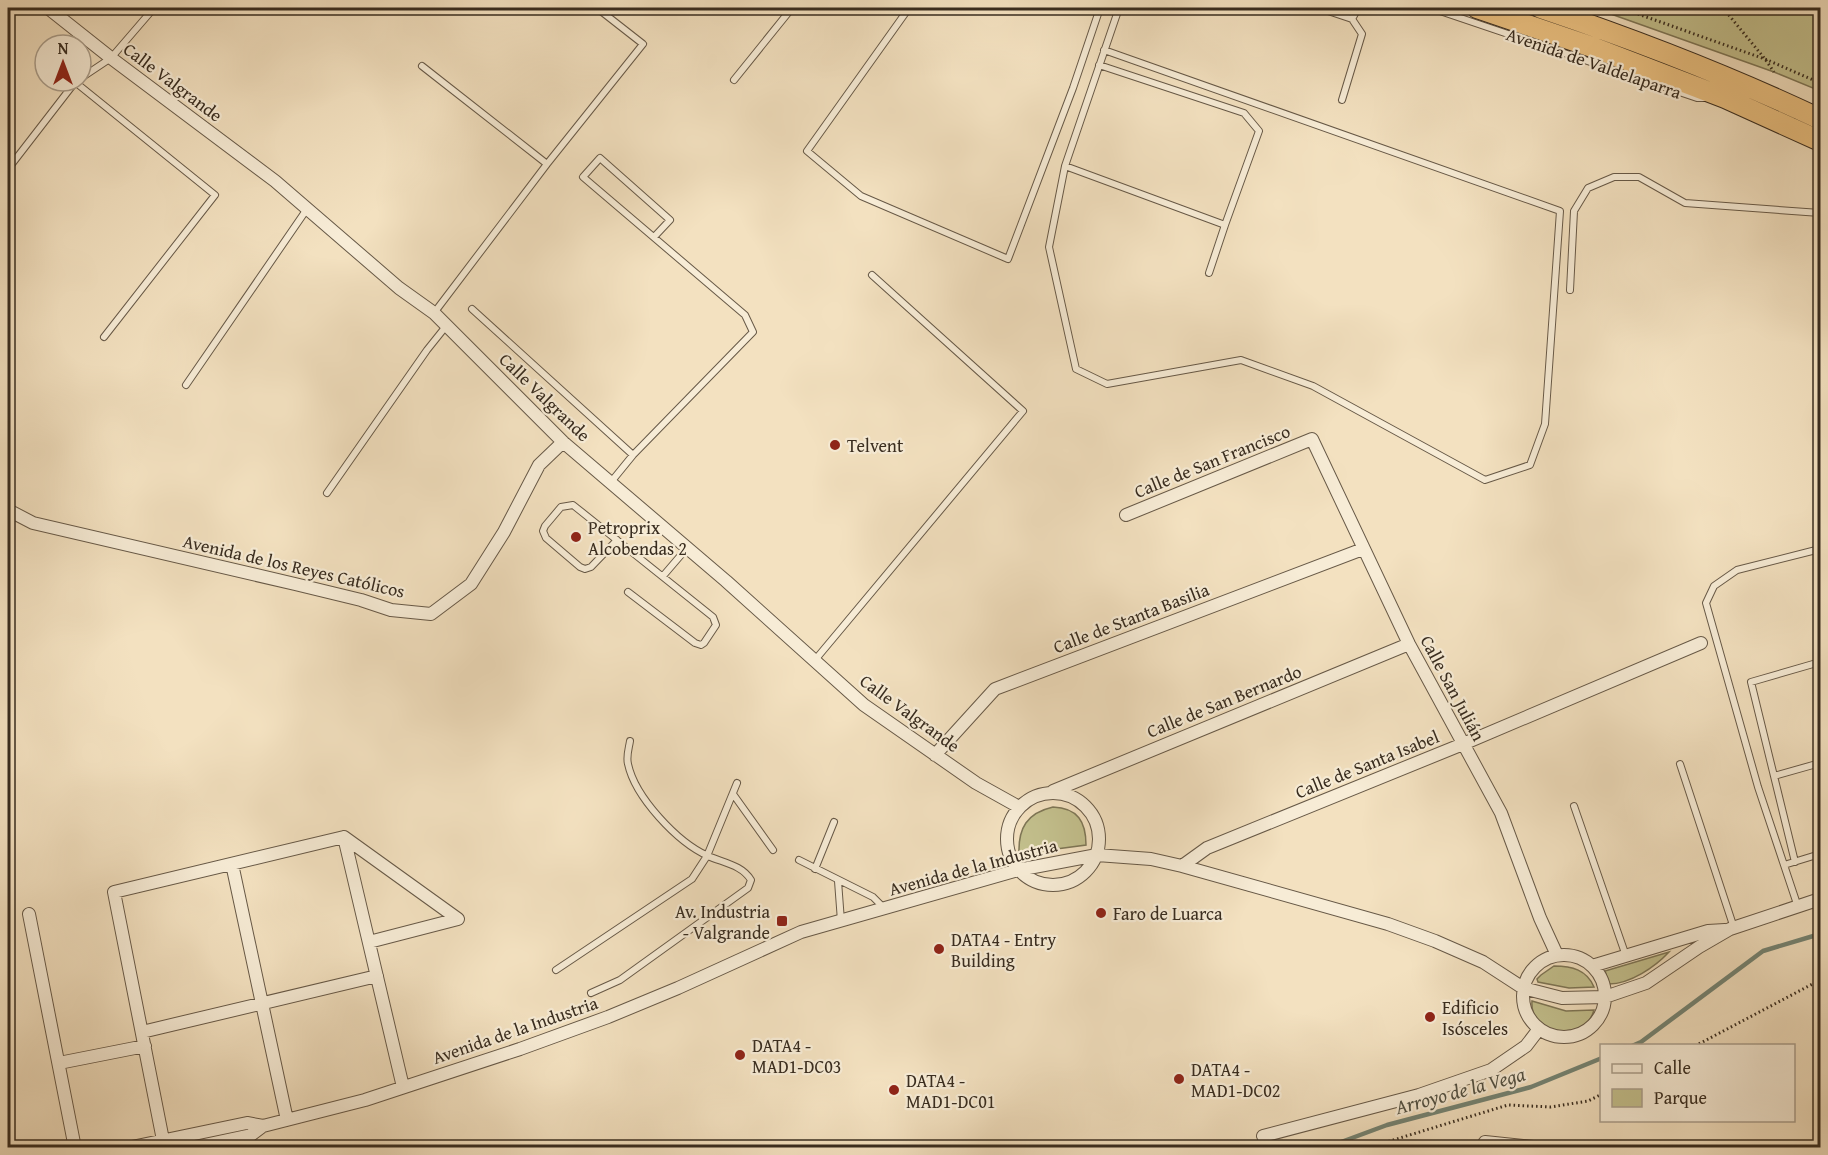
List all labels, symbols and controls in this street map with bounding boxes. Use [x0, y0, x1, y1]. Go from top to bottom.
street label: Avenida de Valdelaparra [1503, 20, 1686, 106]
north arrow [33, 33, 93, 93]
text: N [58, 36, 69, 60]
street label: Calle Valgrande [118, 36, 228, 128]
street label: Calle Valgrande [493, 346, 597, 448]
street label: Calle de San Francisco [1130, 417, 1294, 505]
place label: Telvent [847, 432, 904, 459]
marker: Telvent [828, 438, 842, 452]
place label: Petroprix Alcobendas 2 [588, 514, 687, 562]
street label: Avenida de los Reyes Católicos [180, 527, 408, 605]
marker: Petroprix Alcobendas 2 [569, 530, 583, 544]
street label: Calle de Stanta Basilia [1049, 576, 1213, 660]
street label: Calle San Julián [1414, 630, 1492, 746]
street label: Calle de San Bernardo [1142, 658, 1306, 744]
street label: Calle Valgrande [854, 667, 966, 759]
street label: Calle de Santa Isabel [1291, 723, 1443, 805]
street label: Avenida de la Industria [886, 831, 1061, 902]
place label: Av. Industria - Valgrande [675, 898, 770, 946]
place label: Faro de Luarca [1113, 900, 1223, 927]
marker: Faro de Luarca [1094, 906, 1108, 920]
marker: Av. Industria - Valgrande [775, 914, 789, 928]
place label: DATA4 - Entry Building [951, 926, 1056, 974]
marker: DATA4 - Entry Building [932, 942, 946, 956]
street label: Avenida de la Industria [429, 989, 602, 1071]
place label: Edificio Isósceles [1442, 994, 1508, 1042]
marker: Edificio Isósceles [1423, 1010, 1437, 1024]
place label: DATA4 - MAD1-DC03 [752, 1032, 842, 1080]
legend [1600, 1044, 1795, 1122]
marker: DATA4 - MAD1-DC03 [733, 1048, 747, 1062]
text: Calle [1654, 1054, 1691, 1081]
place label: DATA4 - MAD1-DC02 [1191, 1056, 1281, 1104]
water label: Arroyo de la Vega [1391, 1059, 1529, 1122]
place label: DATA4 - MAD1-DC01 [906, 1067, 996, 1115]
marker: DATA4 - MAD1-DC02 [1172, 1072, 1186, 1086]
marker: DATA4 - MAD1-DC01 [887, 1083, 901, 1097]
text: Parque [1654, 1084, 1707, 1111]

